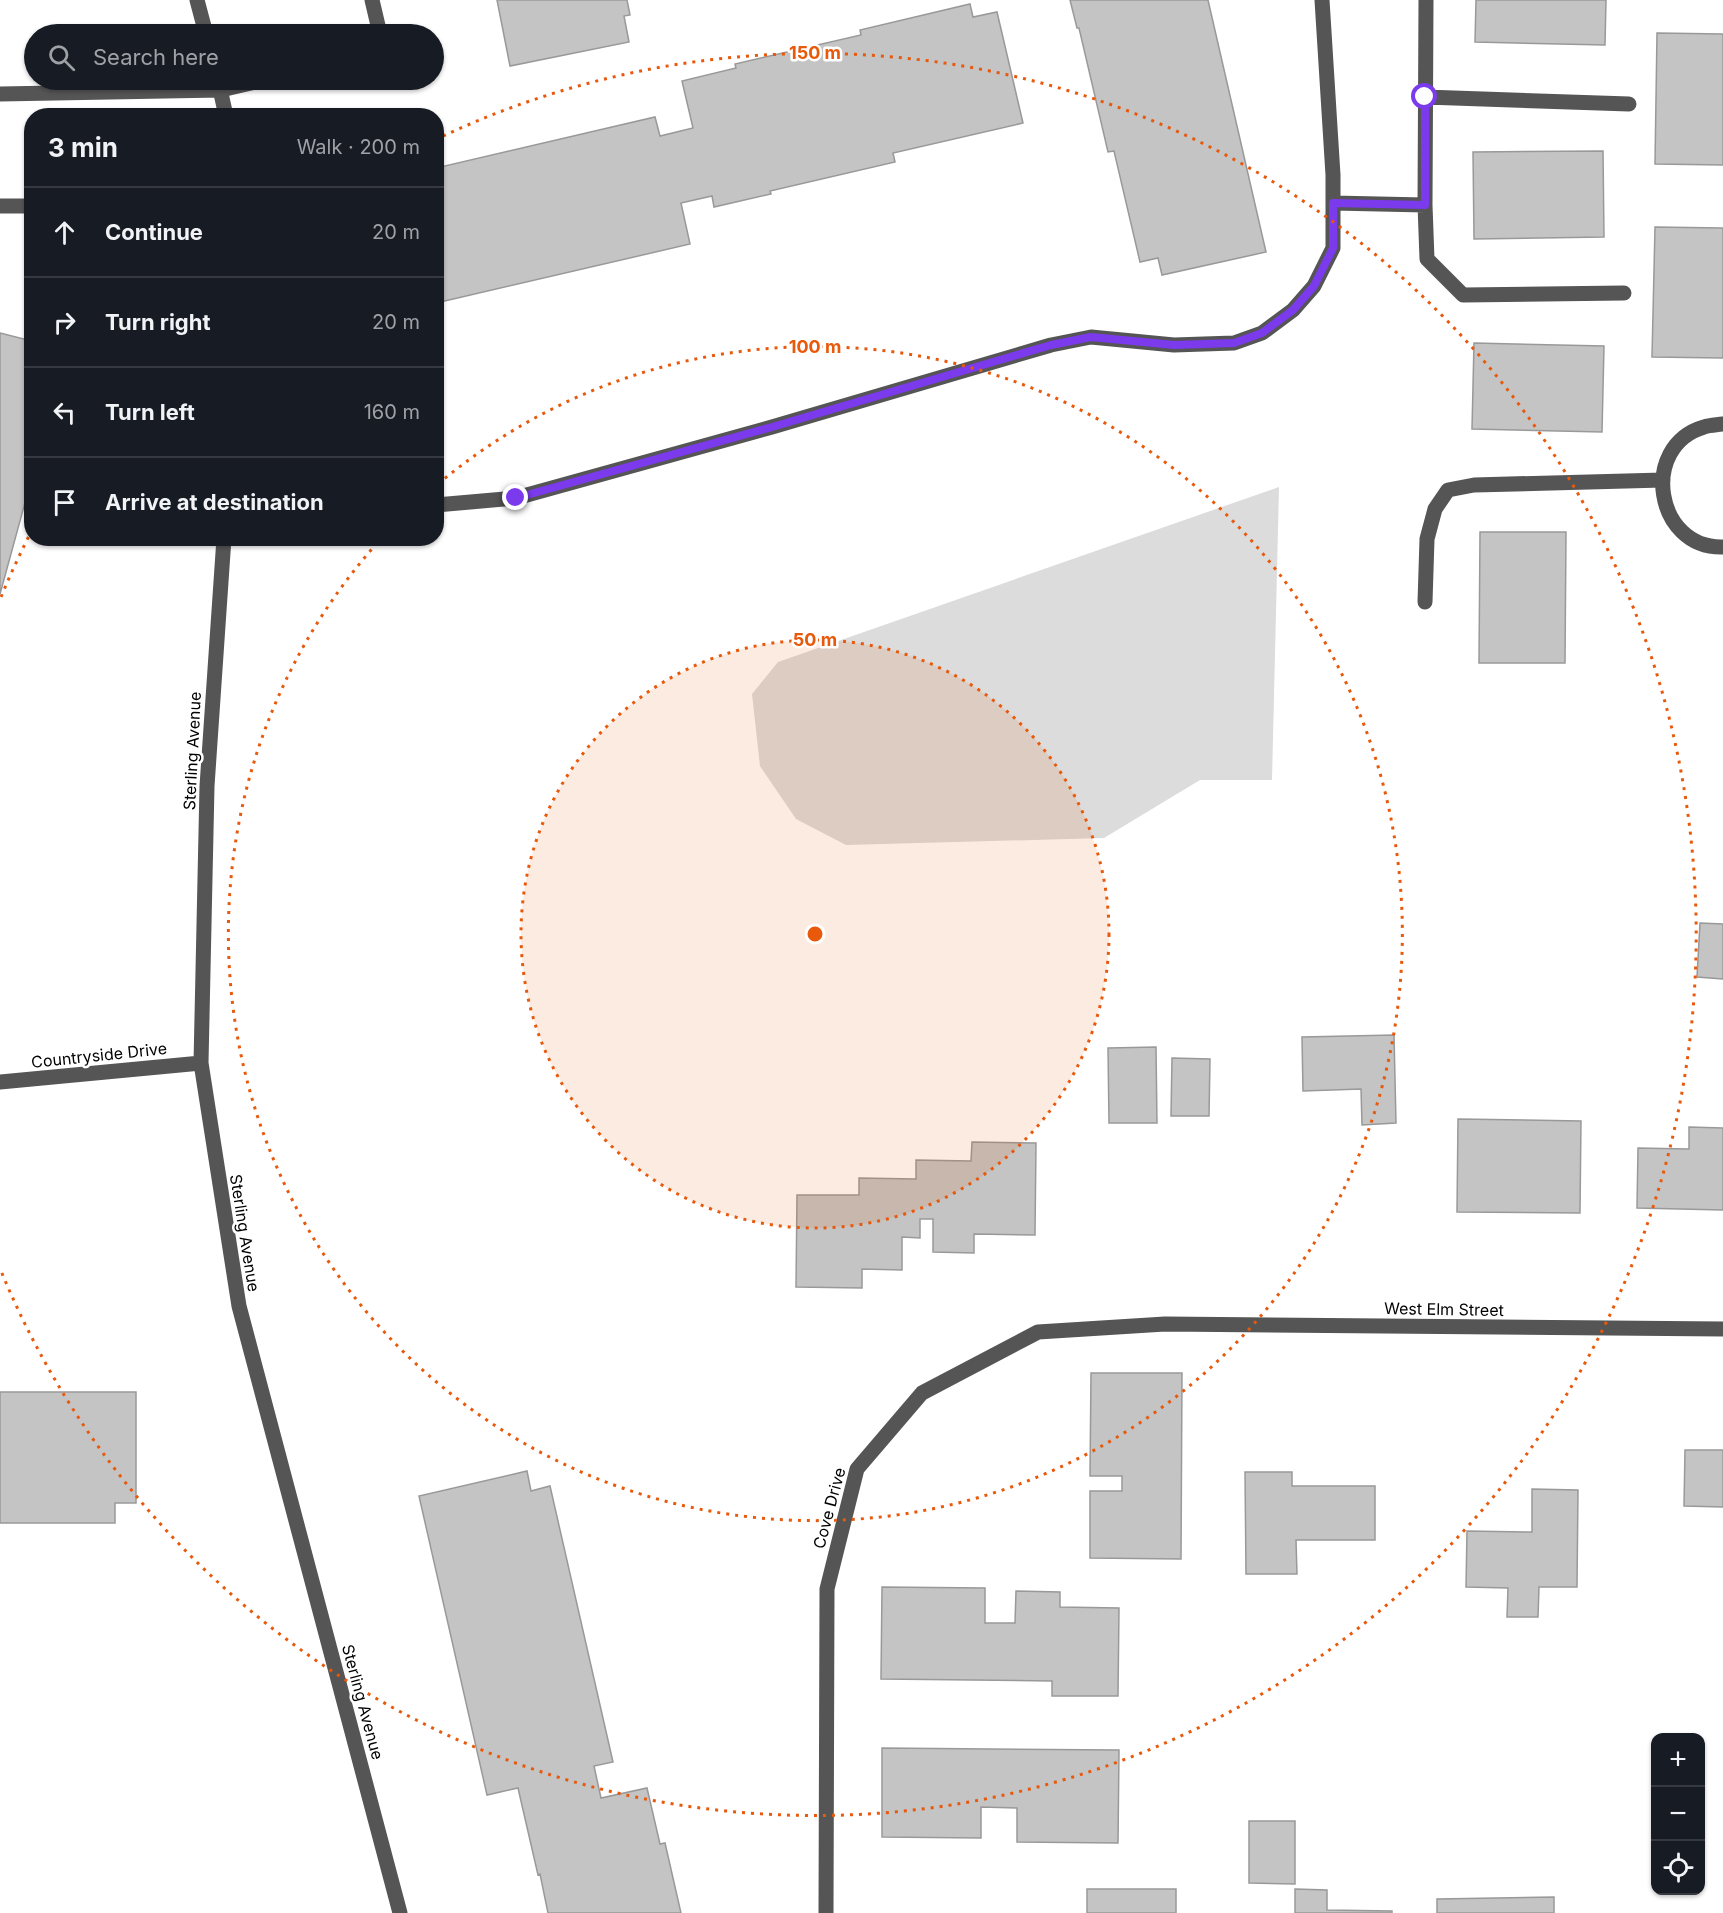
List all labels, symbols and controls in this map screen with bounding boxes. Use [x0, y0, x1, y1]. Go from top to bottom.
search box [24, 24, 444, 90]
icon: search [45, 41, 78, 74]
text: 150 m [789, 42, 841, 63]
text: Search here [93, 44, 219, 70]
route start [1411, 83, 1437, 109]
text: 3 min [48, 132, 118, 163]
text: Walk · 200 m [297, 135, 420, 159]
icon: ahead [48, 216, 81, 249]
text: Continue [105, 219, 203, 245]
text: 20 m [372, 220, 420, 244]
icon: right [48, 306, 81, 339]
text: Turn right [105, 309, 211, 335]
text: 20 m [372, 310, 420, 334]
text: 100 m [789, 336, 841, 357]
icon: left [48, 396, 81, 429]
text: Turn left [105, 399, 195, 425]
text: 160 m [364, 400, 420, 424]
route end [502, 484, 528, 510]
icon: arrive [48, 486, 81, 519]
text: Arrive at destination [105, 489, 324, 515]
text: 50 m [793, 629, 837, 650]
street label: Sterling Avenue [179, 691, 205, 811]
centre of rings [805, 924, 825, 944]
street label: Countryside Drive [30, 1038, 168, 1072]
street label: Sterling Avenue [226, 1173, 264, 1293]
street label: West Elm Street [1384, 1298, 1504, 1320]
street label: Cove Drive [809, 1465, 849, 1551]
street label: Sterling Avenue [338, 1642, 388, 1762]
map controls [1651, 1733, 1705, 1895]
button: + [1651, 1733, 1705, 1787]
button: − [1651, 1787, 1705, 1841]
button: locate [1651, 1841, 1705, 1895]

